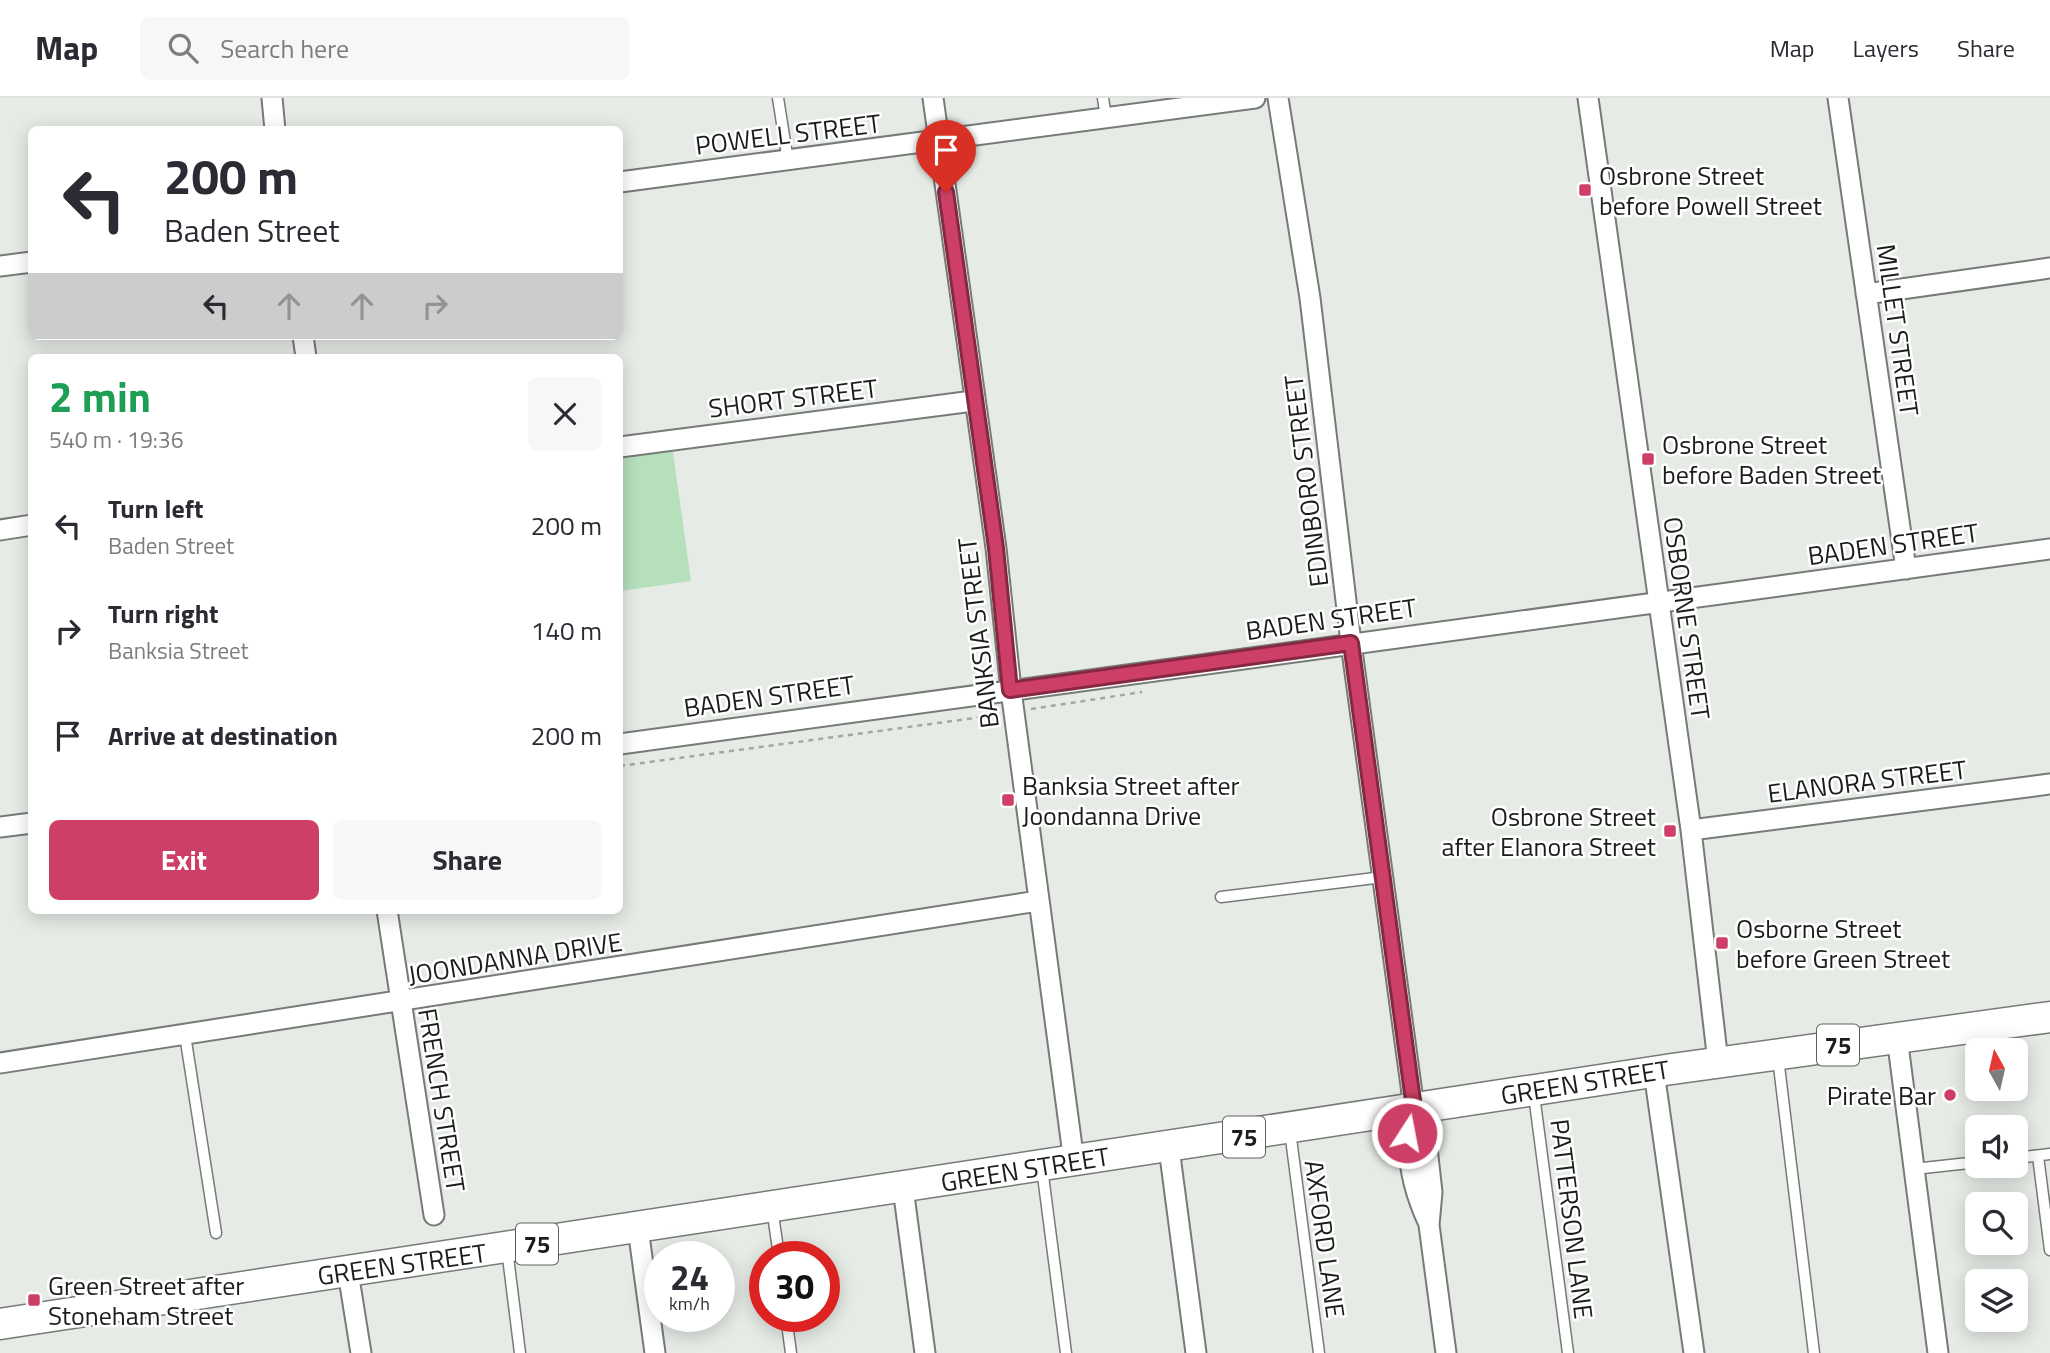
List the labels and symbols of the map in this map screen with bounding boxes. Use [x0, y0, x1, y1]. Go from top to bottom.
street label: POWELL STREET [693, 103, 883, 165]
pin [916, 120, 976, 192]
place label: Osbrone Street before Powell Street [1599, 156, 1822, 225]
marker: Osbrone Street before Powell Street [1577, 182, 1593, 198]
street label: MILLET STREET [1867, 242, 1929, 419]
street label: SHORT STREET [706, 368, 880, 428]
street label: EDINBORO STREET [1274, 372, 1338, 589]
place label: Osbrone Street before Baden Street [1662, 425, 1881, 494]
marker: Osbrone Street before Baden Street [1640, 451, 1656, 467]
street label: BADEN STREET [1805, 513, 1981, 575]
street label: OSBORNE STREET [1653, 514, 1721, 722]
street label: BANKSIA STREET [947, 535, 1009, 730]
street label: BADEN STREET [1243, 588, 1419, 650]
street label: BADEN STREET [681, 665, 857, 727]
street label: ELANORA STREET [1765, 749, 1969, 813]
place label: Banksia Street after Joondanna Drive [1022, 766, 1240, 835]
marker: Banksia Street after Joondanna Drive [1000, 792, 1016, 808]
place label: Osbrone Street after Elanora Street [1442, 797, 1656, 866]
marker: Osbrone Street after Elanora Street [1662, 823, 1678, 839]
place label: Osborne Street before Green Street [1736, 909, 1950, 978]
street label: JOONDANNA DRIVE [405, 922, 625, 994]
marker: Osborne Street before Green Street [1714, 935, 1730, 951]
street label: FRENCH STREET [408, 1005, 476, 1195]
road number: 75 [1817, 1024, 1859, 1065]
north arrow [1965, 1038, 2028, 1101]
street label: GREEN STREET [1498, 1049, 1672, 1115]
place label: Pirate Bar [1827, 1076, 1936, 1115]
marker: Pirate Bar [1942, 1087, 1958, 1103]
position arrow [1370, 1096, 1444, 1170]
road number: 75 [1223, 1116, 1265, 1157]
street label: PATTERSON LANE [1540, 1117, 1604, 1321]
street label: GREEN STREET [938, 1136, 1112, 1202]
street label: AXFORD LANE [1295, 1158, 1355, 1320]
road number: 75 [516, 1224, 558, 1264]
street label: GREEN STREET [315, 1233, 489, 1295]
speed limit sign: 30 [749, 1241, 840, 1332]
place label: Green Street after Stoneham Street [48, 1266, 244, 1335]
marker: Green Street after Stoneham Street [26, 1292, 42, 1308]

